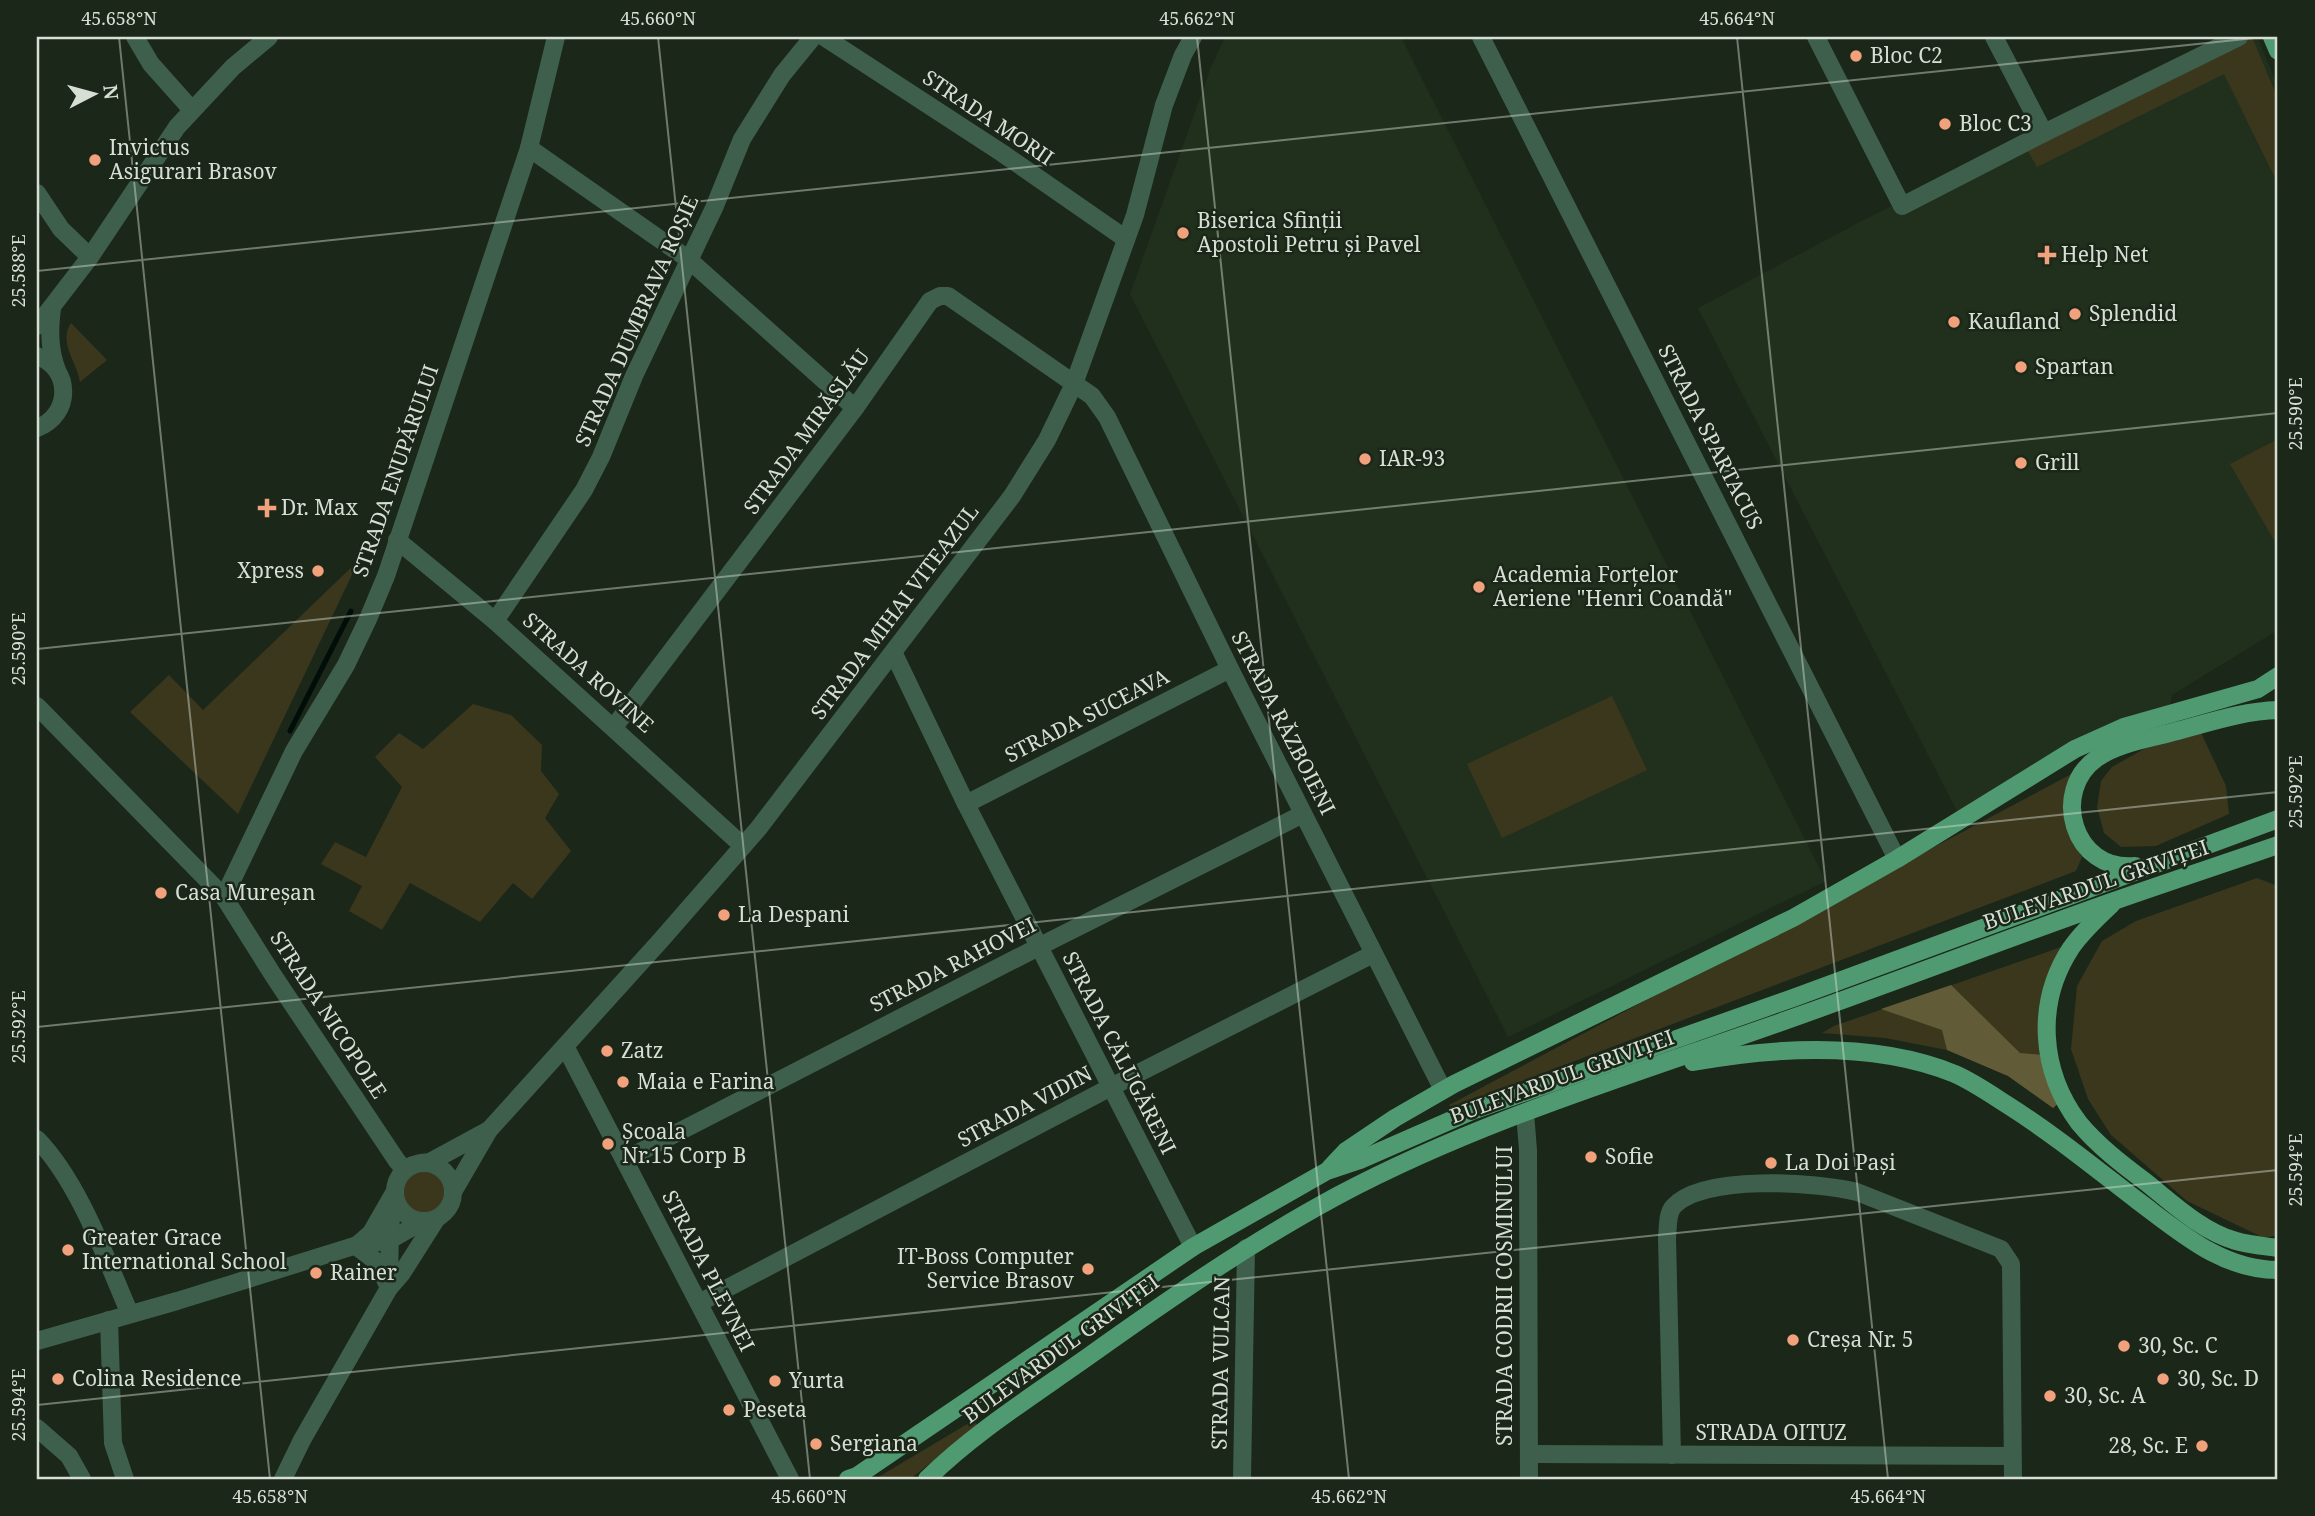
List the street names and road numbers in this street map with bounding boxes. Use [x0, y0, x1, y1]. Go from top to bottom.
street label: STRADA MORII [918, 63, 1059, 171]
street label: STRADA DUMBRAVA ROȘIE [568, 191, 704, 451]
street label: STRADA SPARTACUS [1652, 339, 1770, 534]
street label: STRADA MIRĂSLĂU [737, 343, 876, 520]
street label: STRADA ENUPĂRULUI [346, 361, 445, 580]
street label: STRADA MIHAI VITEAZUL [804, 498, 984, 725]
street label: STRADA ROVINE [517, 606, 660, 739]
street label: STRADA RĂZBOIENI [1225, 626, 1342, 819]
street label: STRADA SUCEAVA [1000, 662, 1173, 769]
street label: BULEVARDUL GRIVIȚEI [1979, 832, 2212, 936]
street label: STRADA RAHOVEI [865, 910, 1040, 1018]
street label: STRADA NICOPOLE [264, 925, 393, 1104]
street label: STRADA CĂLUGĂRENI [1057, 946, 1183, 1159]
street label: BULEVARDUL GRIVIȚEI [1446, 1022, 1678, 1130]
street label: STRADA VIDIN [952, 1059, 1097, 1153]
street label: STRADA CODRII COSMINULUI [1490, 1146, 1518, 1446]
street label: STRADA PLEVNEI [656, 1185, 762, 1356]
street label: BULEVARDUL GRIVIȚEI [957, 1267, 1164, 1429]
street label: STRADA VULCAN [1204, 1276, 1236, 1450]
street label: STRADA OITUZ [1695, 1418, 1847, 1446]

